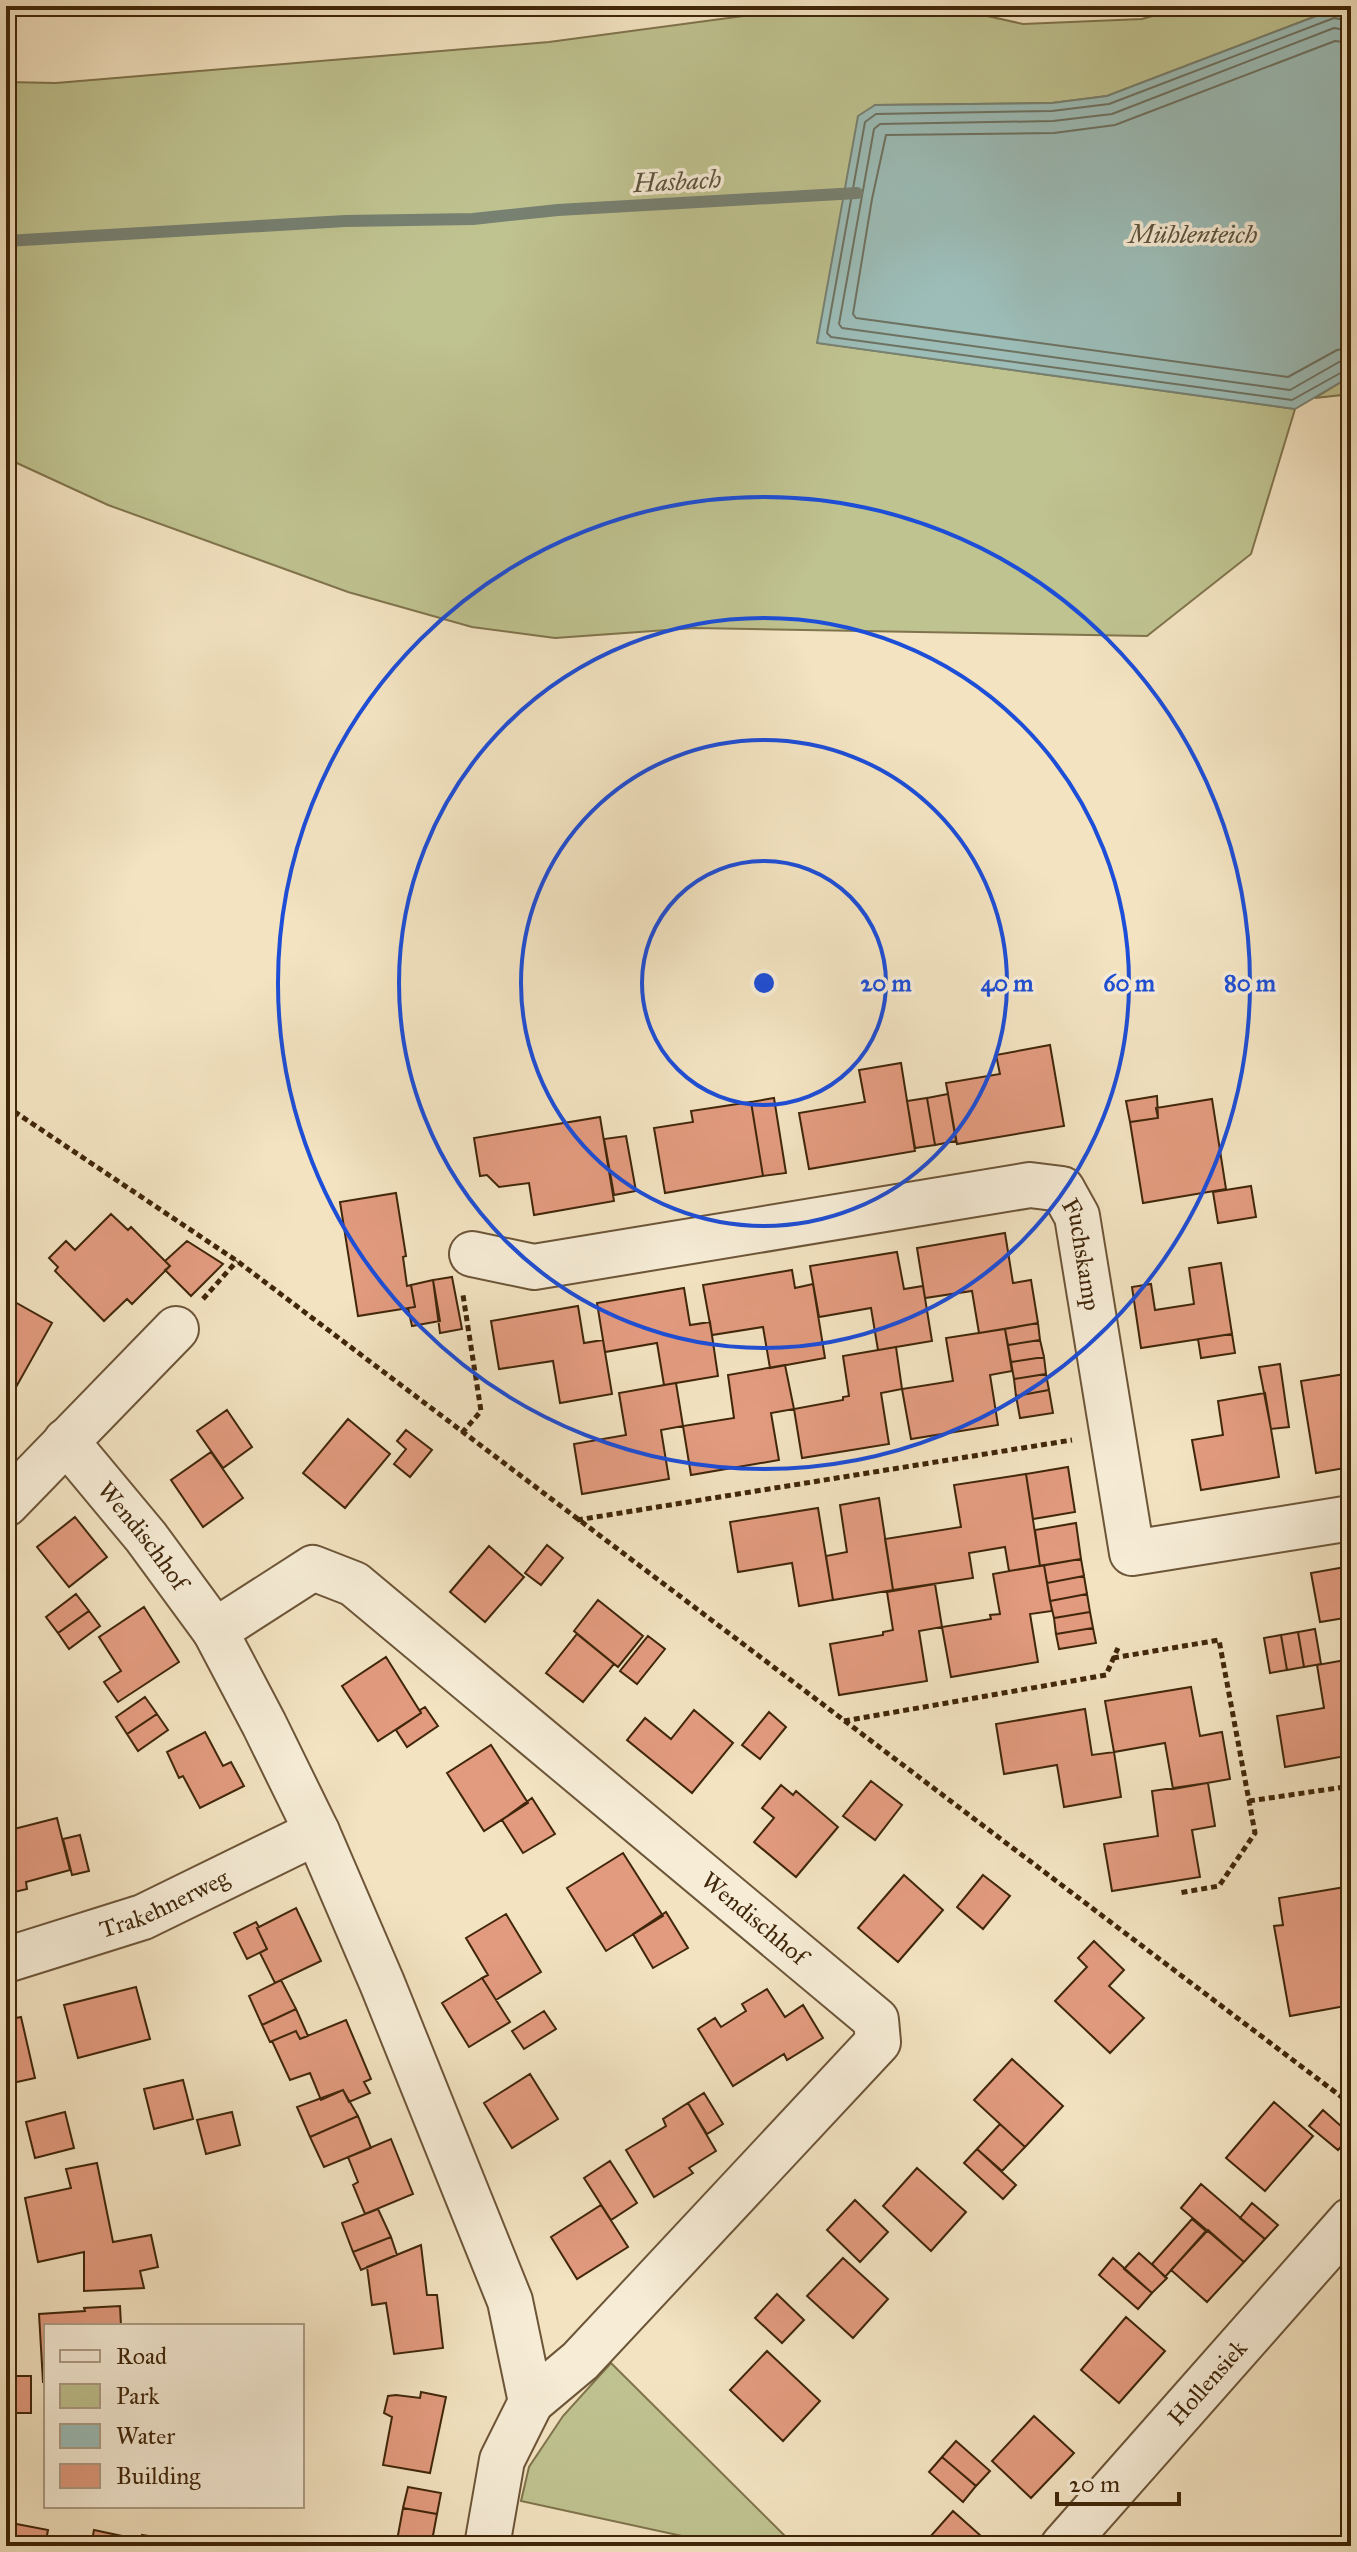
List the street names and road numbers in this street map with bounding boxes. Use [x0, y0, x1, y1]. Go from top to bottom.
street label: Fuchskamp [1055, 1193, 1107, 1313]
street label: Wendischhof [91, 1475, 197, 1599]
street label: Trakehnerweg [96, 1862, 234, 1945]
street label: Wendischhof [695, 1865, 816, 1974]
street label: Hollensiek [1161, 2333, 1254, 2432]

